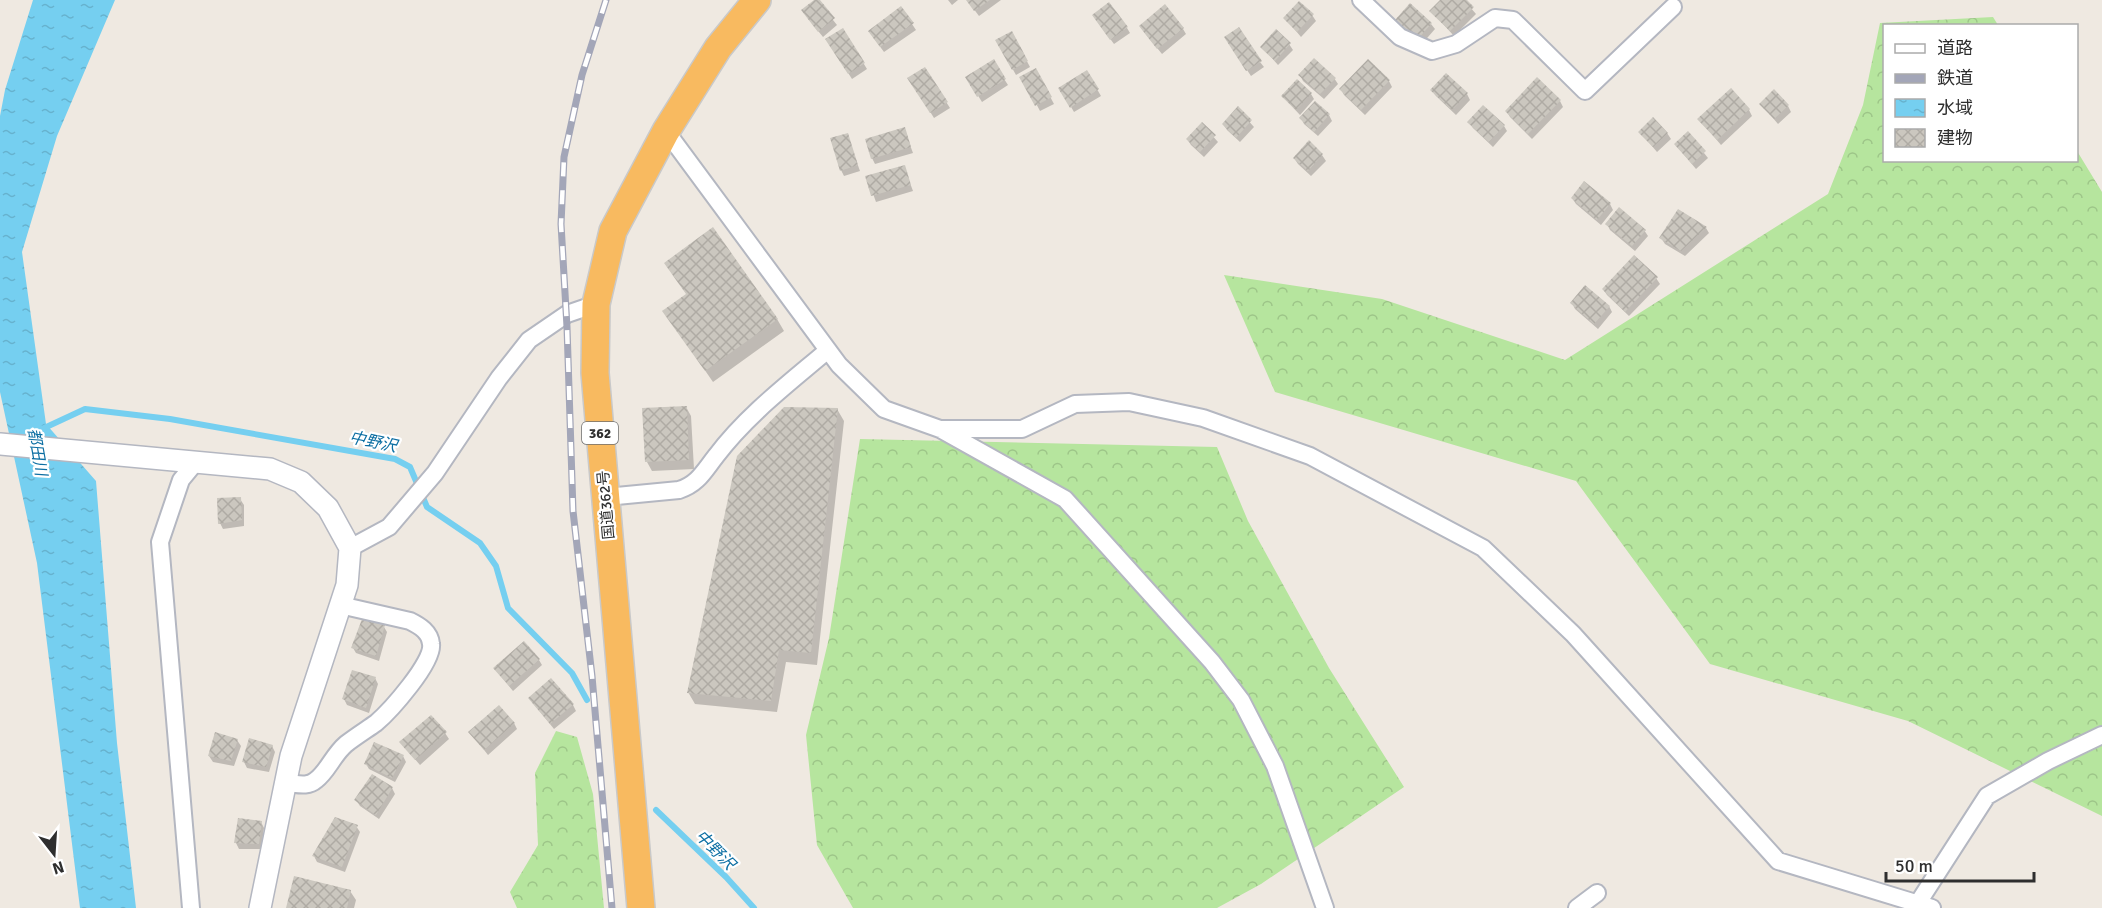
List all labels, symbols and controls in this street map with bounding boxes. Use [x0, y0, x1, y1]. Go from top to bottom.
legend [1883, 24, 2078, 162]
text: 道路 [1937, 37, 1973, 59]
text: 鉄道 [1937, 67, 1973, 89]
text: 水域 [1937, 97, 1973, 119]
text: 建物 [1937, 127, 1973, 149]
road number: 362 [582, 422, 618, 444]
water label: 都田川 [23, 427, 51, 479]
water label: 中野沢 [347, 427, 401, 457]
street label: 国道362号 [594, 470, 618, 540]
north arrow [24, 824, 84, 884]
water label: 中野沢 [691, 826, 740, 875]
scale bar [1886, 845, 2034, 883]
text: 50 m [1895, 855, 1933, 877]
text: N [50, 856, 66, 879]

